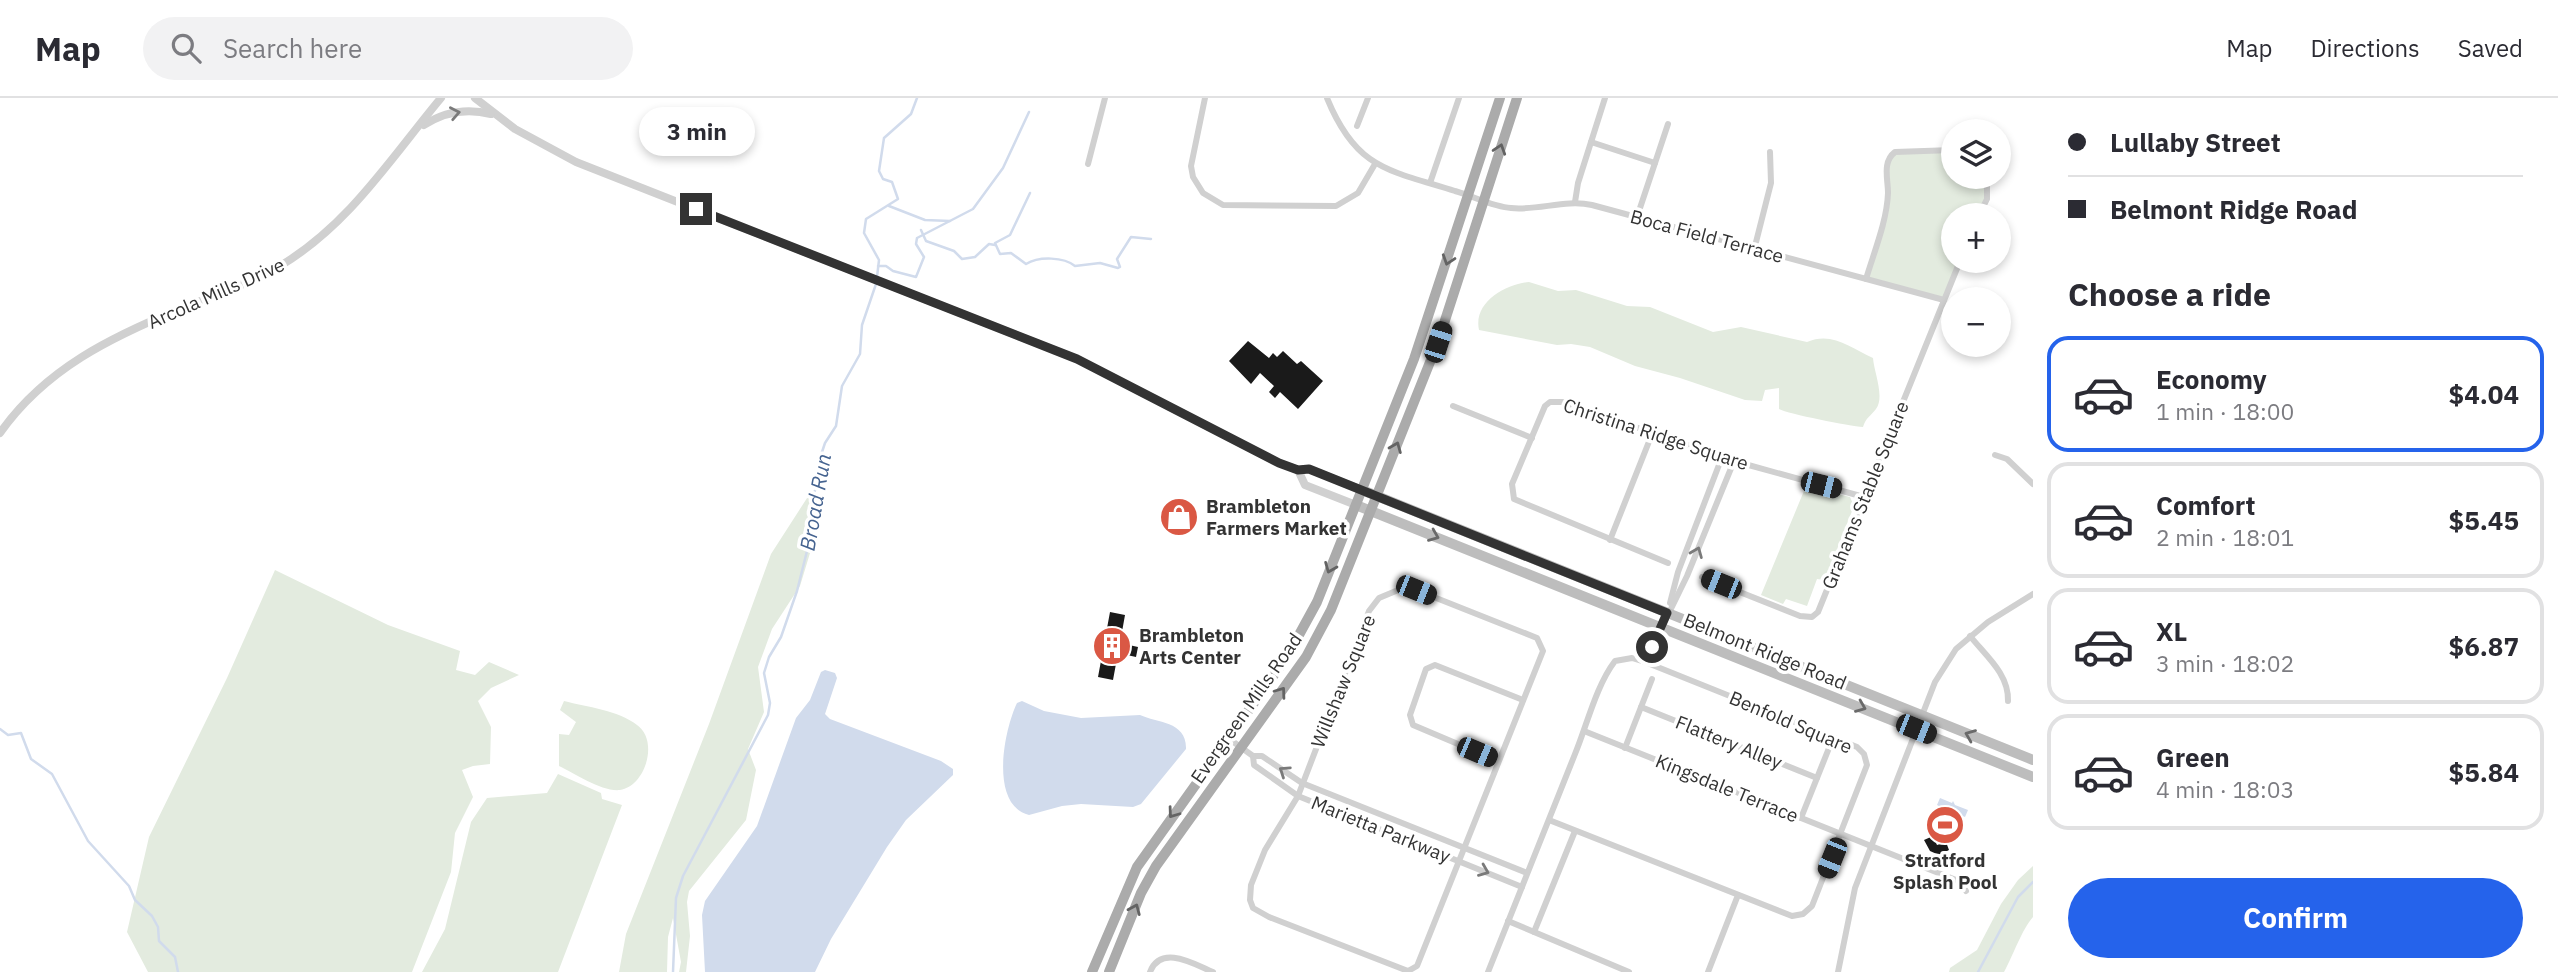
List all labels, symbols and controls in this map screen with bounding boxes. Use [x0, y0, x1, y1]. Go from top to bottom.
search box [143, 17, 633, 80]
text: Map [35, 27, 101, 70]
icon: search [167, 29, 205, 67]
text: Search here [223, 31, 362, 65]
text: Map [2226, 32, 2272, 64]
text: Directions [2310, 32, 2420, 64]
text: Saved [2458, 32, 2523, 64]
one-way arrow [449, 107, 461, 122]
callout: 3 min [638, 108, 754, 156]
text: 3 min [667, 116, 727, 146]
map controls [1941, 119, 2011, 357]
button: layers [1941, 119, 2011, 189]
text: Lullaby Street [2110, 125, 2281, 159]
one-way arrow [1492, 143, 1507, 155]
text: Belmont Ridge Road [2110, 192, 2357, 226]
route end [680, 193, 712, 225]
button: + [1941, 203, 2011, 273]
street label: Boca Field Terrace [1628, 204, 1786, 268]
street label: Arcola Mills Drive [144, 252, 288, 334]
one-way arrow [1441, 254, 1456, 266]
text: Choose a ride [2068, 273, 2271, 315]
button: − [1941, 287, 2011, 357]
car [1422, 319, 1455, 365]
text: Economy [2156, 362, 2267, 396]
icon: car [2072, 363, 2135, 426]
text: $4.04 [2449, 377, 2519, 411]
street label: Christina Ridge Square [1560, 393, 1752, 475]
text: 1 min · 18:00 [2156, 396, 2294, 426]
street label: Grahams Stable Square [1816, 397, 1914, 593]
one-way arrow [1388, 442, 1402, 454]
water label: Broad Run [793, 451, 837, 553]
car [1799, 470, 1844, 500]
text: Comfort [2156, 488, 2255, 522]
icon: car [2072, 489, 2135, 552]
place label: Brambleton Farmers Market [1206, 494, 1347, 540]
shop icon: Brambleton Farmers Market [1158, 496, 1200, 538]
text: $5.45 [2449, 503, 2519, 537]
text: 2 min · 18:01 [2156, 522, 2294, 552]
one-way arrow [1427, 528, 1439, 542]
one-way arrow [1688, 546, 1702, 558]
one-way arrow [1325, 561, 1339, 573]
car [1698, 566, 1745, 602]
car [1393, 572, 1440, 608]
street label: Belmont Ridge Road [1680, 607, 1850, 695]
street label: Willshaw Square [1305, 611, 1381, 751]
text: XL [2156, 614, 2187, 648]
icon: car [2072, 615, 2135, 678]
place label: Brambleton Arts Center [1139, 623, 1244, 669]
building icon: Brambleton Arts Center [1091, 625, 1133, 667]
street label: Evergreen Mills Road [1185, 628, 1307, 788]
text: $6.87 [2449, 629, 2519, 663]
route start [1636, 631, 1668, 663]
text: 3 min · 18:02 [2156, 648, 2294, 678]
street label: Benfold Square [1726, 685, 1856, 759]
one-way arrow [1273, 687, 1285, 700]
one-way arrow [1854, 699, 1866, 713]
street label: Flattery Alley [1672, 710, 1786, 774]
car [1893, 711, 1940, 747]
one-way arrow [1964, 729, 1976, 743]
car [1454, 734, 1501, 770]
text: Green [2156, 740, 2230, 774]
icon: car [2072, 741, 2135, 804]
street label: Kingsdale Terrace [1652, 748, 1802, 828]
text: $5.84 [2449, 755, 2519, 789]
one-way arrow [1279, 767, 1292, 779]
text: 4 min · 18:03 [2156, 774, 2294, 804]
street label: Marietta Parkway [1308, 790, 1455, 868]
sports icon: Stratford Splash Pool [1924, 804, 1966, 846]
one-way arrow [1169, 805, 1181, 818]
car [1815, 835, 1850, 881]
place label: Stratford Splash Pool [1893, 848, 1998, 894]
one-way arrow [1478, 863, 1490, 877]
button: Confirm [2068, 878, 2523, 958]
one-way arrow [1126, 904, 1140, 916]

